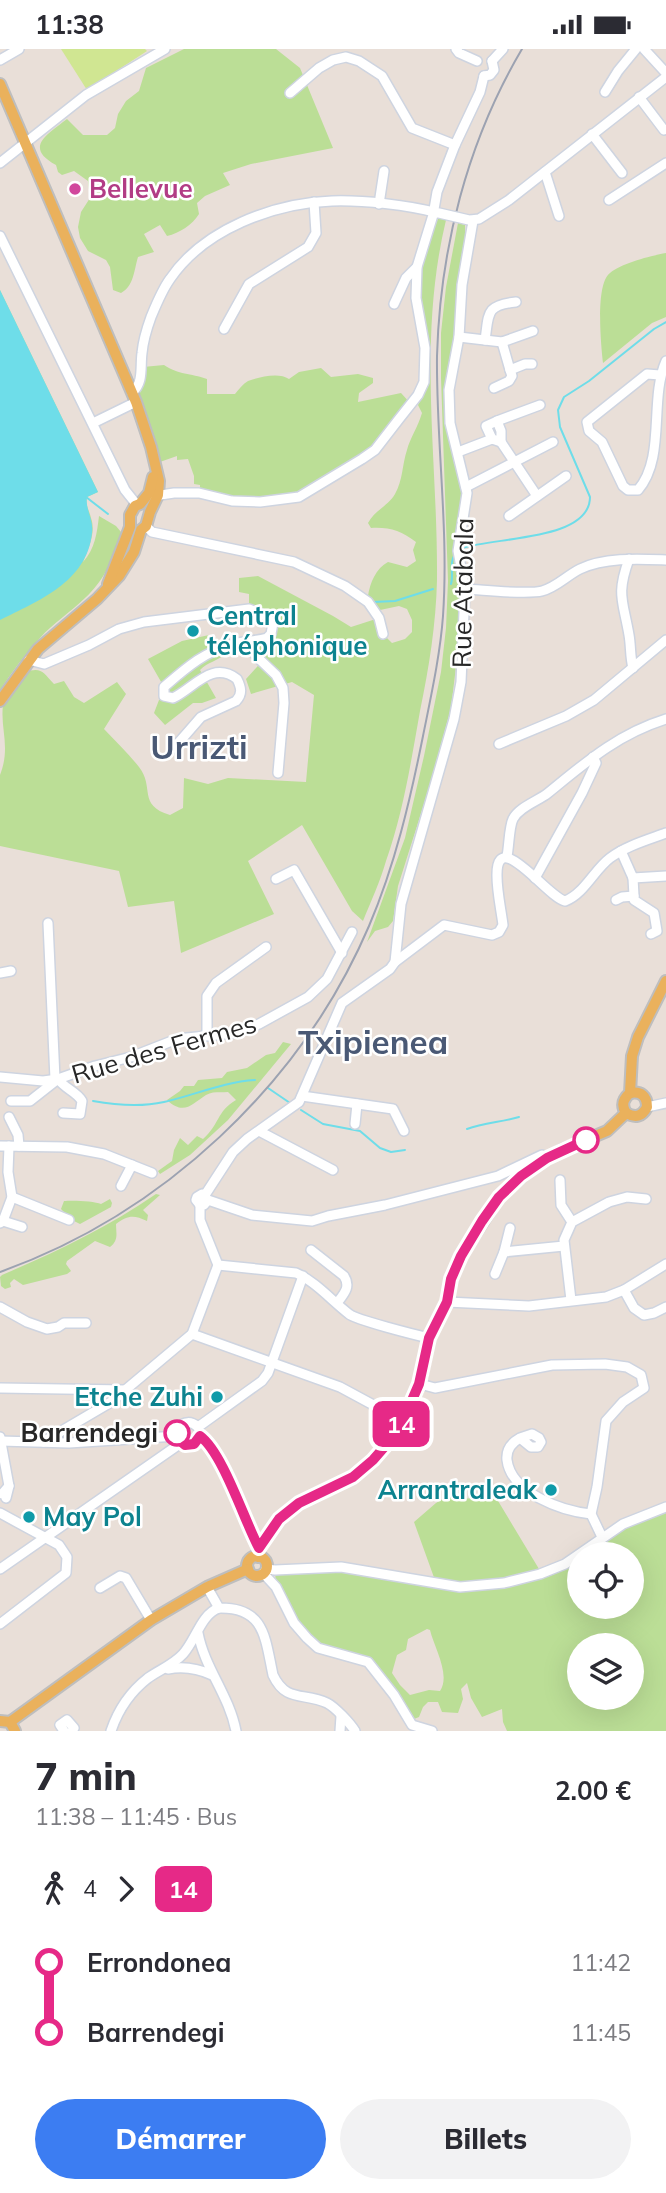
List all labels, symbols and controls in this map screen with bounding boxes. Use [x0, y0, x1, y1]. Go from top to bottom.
text: 11:38 [35, 8, 104, 41]
place label: Bellevue [89, 172, 193, 205]
marker: Bellevue [67, 181, 83, 197]
street label: Rue Atabala [445, 518, 480, 668]
place label: Central téléphonique [207, 599, 368, 662]
marker: Central téléphonique [185, 623, 201, 639]
district label: Urrizti [150, 726, 248, 767]
street label: Rue des Fermes [68, 1006, 260, 1091]
district label: Txipienea [298, 1021, 448, 1062]
unlabelled marker [573, 1127, 599, 1153]
place label: Etche Zuhi [74, 1380, 203, 1413]
marker: Etche Zuhi [209, 1389, 225, 1405]
line badge: 14 [370, 1401, 432, 1447]
text: 14 [387, 1409, 415, 1439]
place label: Barrendegi [20, 1416, 158, 1449]
marker: Barrendegi [164, 1420, 190, 1446]
place label: Arrantraleak [378, 1473, 538, 1506]
marker: Arrantraleak [543, 1482, 559, 1498]
place label: May Pol [43, 1500, 142, 1533]
marker: May Pol [21, 1509, 37, 1525]
map controls [567, 1542, 644, 1710]
button: locate [567, 1542, 644, 1619]
button: layers [567, 1633, 644, 1710]
text: 7 min [35, 1752, 137, 1800]
text: 2.00 € [555, 1774, 631, 1807]
text: 11:38 – 11:45 · Bus [35, 1802, 237, 1831]
icon: walk [35, 1870, 73, 1908]
icon: forward [107, 1870, 145, 1908]
text: 4 [83, 1874, 97, 1903]
text: 14 [169, 1874, 198, 1904]
text: Errondonea [87, 1946, 231, 1979]
text: 11:42 [571, 1948, 631, 1977]
text: Barrendegi [87, 2016, 225, 2049]
text: 11:45 [571, 2018, 631, 2047]
button: Démarrer [35, 2099, 326, 2179]
button: Billets [340, 2099, 631, 2179]

